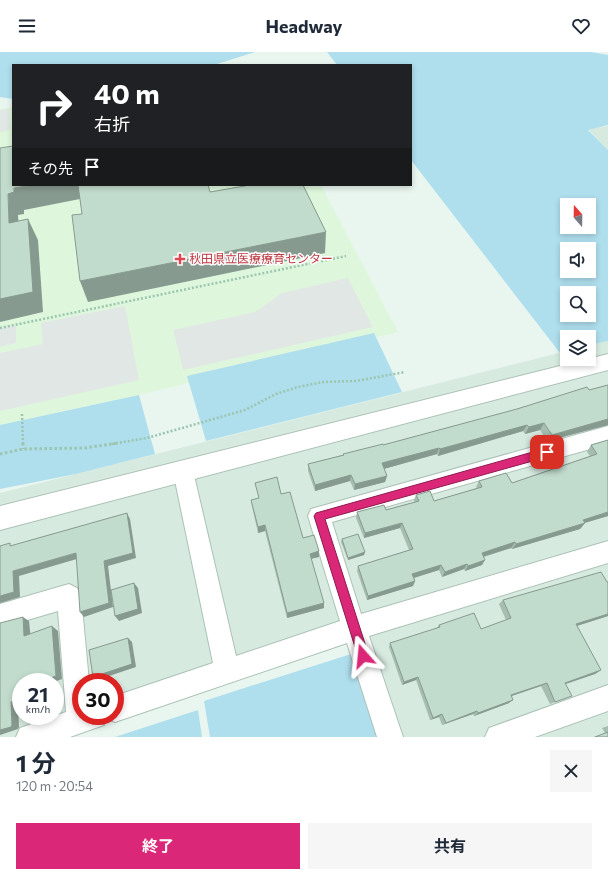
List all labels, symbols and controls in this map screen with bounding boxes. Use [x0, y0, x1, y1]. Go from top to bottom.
icon: menu [16, 15, 38, 37]
text: Headway [266, 15, 342, 37]
icon: heart [570, 15, 592, 37]
text: 40 m [94, 76, 160, 110]
icon: right [28, 80, 80, 132]
text: 右折 [94, 113, 130, 135]
icon: arrive [81, 156, 103, 178]
text: その先 [28, 159, 73, 177]
north arrow [560, 198, 596, 234]
map controls [560, 198, 596, 366]
button: sound [560, 242, 596, 278]
place label: 秋田県立医療療育センター [189, 251, 333, 265]
marker: 秋田県立医療療育センター [174, 253, 186, 265]
button: search [560, 286, 596, 322]
button: layers [560, 330, 596, 366]
pin [530, 435, 564, 469]
icon: arrive [536, 441, 558, 463]
position arrow [342, 635, 384, 677]
speed limit sign: 30 [72, 673, 124, 725]
text: 21 [28, 682, 48, 706]
text: km/h [26, 703, 50, 715]
text: 1 分 [16, 748, 55, 777]
button: close [550, 750, 592, 792]
text: 120 m · 20:54 [16, 778, 93, 794]
button: 終了 [16, 823, 300, 869]
button: 共有 [308, 823, 592, 869]

